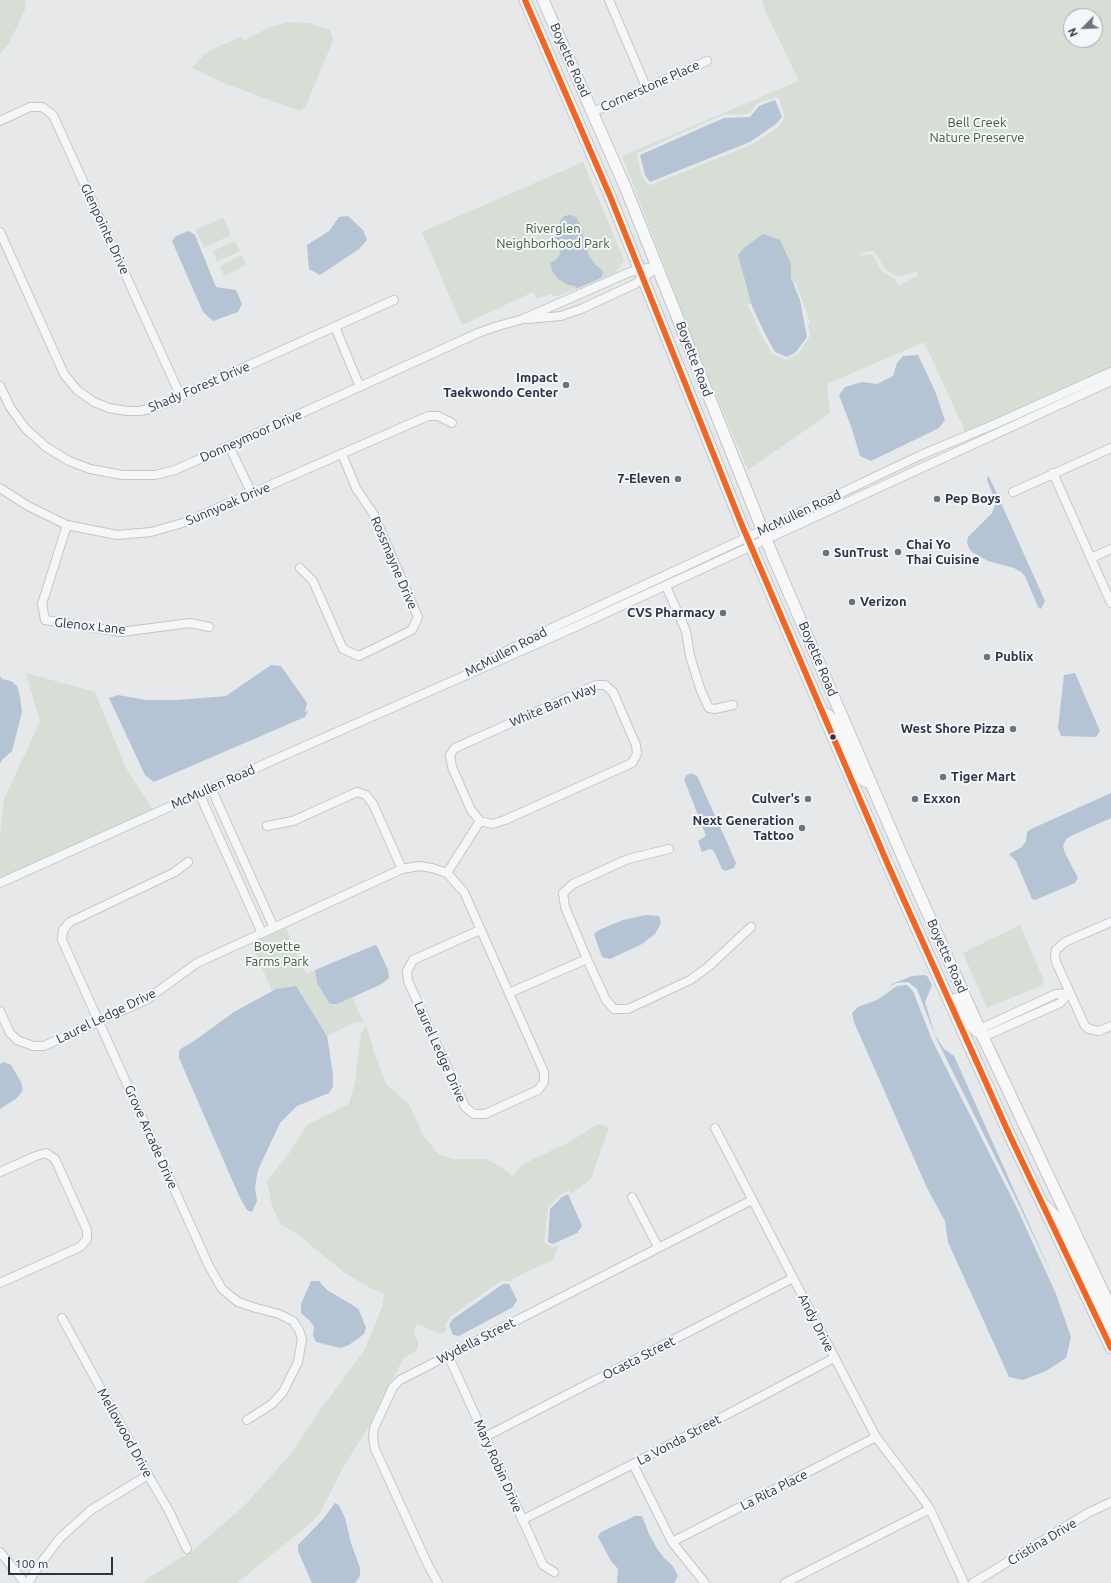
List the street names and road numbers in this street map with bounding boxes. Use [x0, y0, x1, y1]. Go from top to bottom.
street label: Boyette Road [547, 20, 593, 100]
street label: Cornerstone Place [598, 57, 702, 115]
street label: Glenpointe Drive [77, 181, 133, 277]
street label: Boyette Road [672, 319, 716, 399]
street label: Shady Forest Drive [146, 359, 252, 415]
street label: Donneymoor Drive [198, 406, 304, 466]
street label: Sunnyoak Drive [184, 479, 272, 529]
street label: McMullen Road [755, 487, 843, 539]
street label: Rossmayne Drive [367, 514, 421, 612]
street label: Glenox Lane [54, 615, 126, 637]
street label: Boyette Road [795, 619, 841, 699]
street label: McMullen Road [462, 624, 550, 680]
street label: White Barn Way [507, 680, 599, 730]
street label: McMullen Road [169, 761, 257, 813]
street label: Boyette Road [924, 916, 970, 996]
street label: Laurel Ledge Drive [54, 985, 158, 1047]
street label: Laurel Ledge Drive [411, 999, 469, 1105]
street label: Grove Arcade Drive [121, 1083, 181, 1191]
street label: Andy Drive [795, 1291, 837, 1355]
street label: Wydella Street [434, 1315, 518, 1367]
street label: Ocasta Street [600, 1333, 678, 1383]
street label: Mellowood Drive [94, 1386, 156, 1480]
street label: La Vonda Street [634, 1411, 724, 1469]
street label: Mary Robin Drive [471, 1417, 525, 1515]
street label: La Rita Place [738, 1466, 810, 1514]
street label: Cristina Drive [1005, 1515, 1079, 1569]

